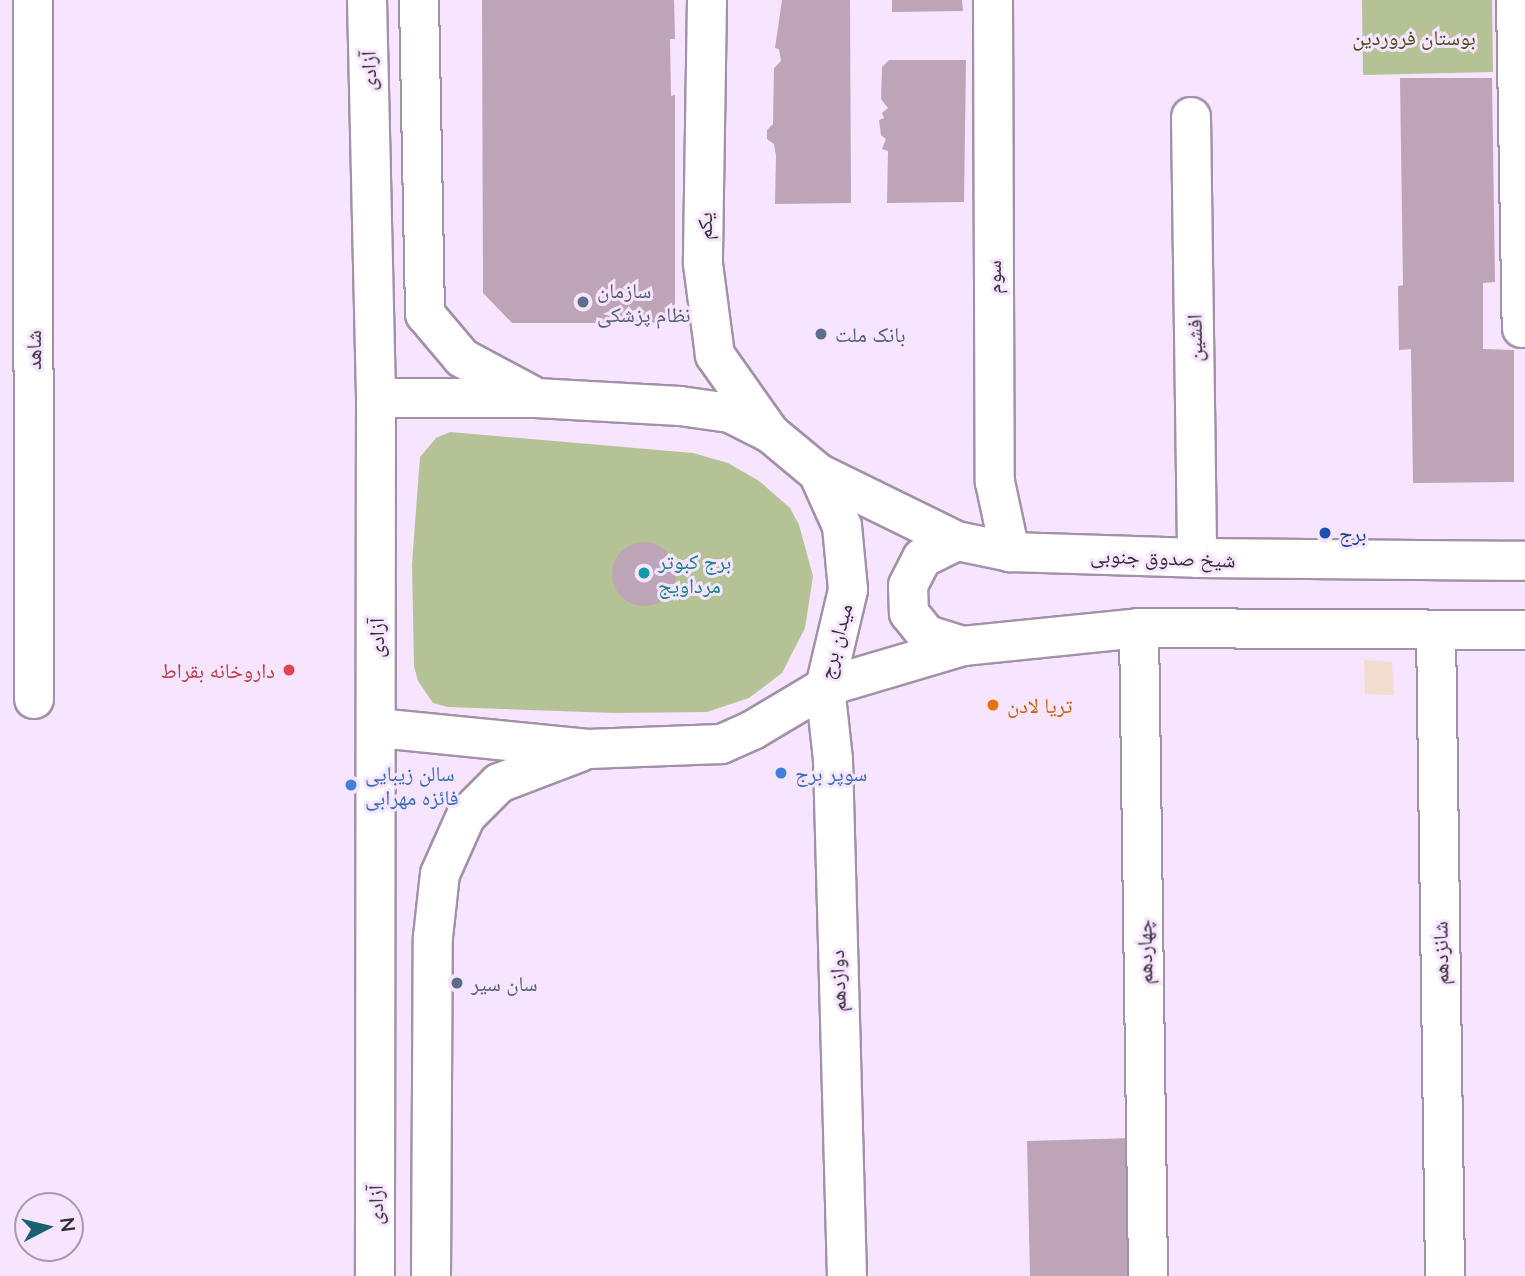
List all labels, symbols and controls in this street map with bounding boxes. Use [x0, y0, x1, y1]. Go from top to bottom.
park label: بوستان فروردین [1352, 24, 1476, 50]
street label: آزادی [355, 51, 381, 91]
street label: یکم [691, 212, 717, 240]
street label: سوم [980, 260, 1006, 294]
place label: سازمان نظام پزشکی [597, 277, 691, 327]
marker: سازمان نظام پزشکی [575, 294, 591, 310]
street label: افشین [1181, 314, 1207, 362]
place label: بانک ملت [835, 321, 905, 347]
marker: بانک ملت [813, 326, 829, 342]
street label: شاهد [20, 330, 46, 370]
place label: برج [1339, 520, 1367, 546]
marker: برج [1317, 525, 1333, 541]
street label: شیخ صدوق جنوبی [1090, 542, 1236, 572]
place label: برج کبوتر مرداویج [658, 548, 731, 598]
marker: برج کبوتر مرداویج [636, 565, 652, 581]
street label: میدان برج [813, 600, 857, 682]
street label: آزادی [363, 618, 389, 658]
place label: داروخانه بقراط [161, 657, 275, 683]
marker: داروخانه بقراط [281, 662, 297, 678]
place label: تریا لادن [1007, 692, 1072, 718]
marker: تریا لادن [985, 697, 1001, 713]
place label: سالن زیبایی فائزه مهرابی [365, 760, 459, 810]
place label: سوپر برج [795, 760, 867, 786]
marker: سوپر برج [773, 765, 789, 781]
marker: سالن زیبایی فائزه مهرابی [343, 777, 359, 793]
street label: چهاردهم [1131, 919, 1157, 985]
street label: شانزدهم [1427, 921, 1453, 985]
street label: دوازدهم [823, 950, 851, 1012]
place label: سان سیر [471, 970, 538, 996]
marker: سان سیر [449, 975, 465, 991]
street label: آزادی [362, 1185, 388, 1225]
north arrow [14, 1192, 84, 1262]
text: N [56, 1216, 81, 1233]

